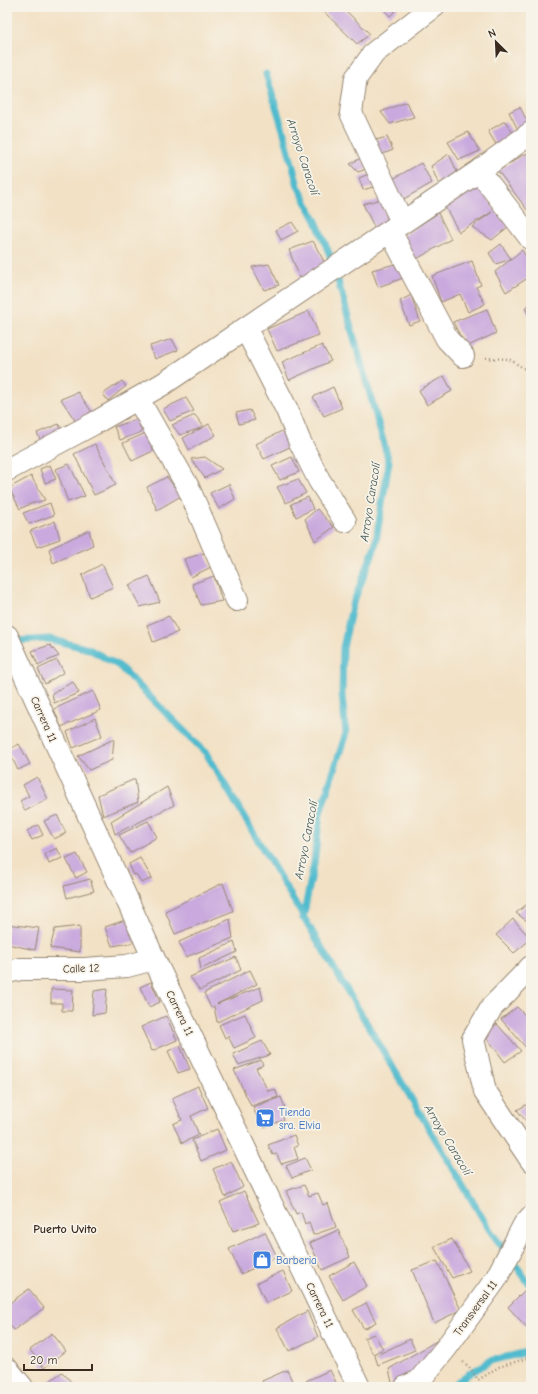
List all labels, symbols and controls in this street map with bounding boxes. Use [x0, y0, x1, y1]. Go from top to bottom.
north arrow [476, 22, 516, 62]
text: N [486, 26, 498, 41]
water label: Arroyo Caracolí [284, 116, 322, 198]
water label: Arroyo Caracolí [357, 460, 383, 543]
street label: Carrera 11 [28, 694, 59, 744]
water label: Arroyo Caracolí [291, 798, 321, 881]
street label: Calle 12 [63, 961, 100, 976]
street label: Carrera 11 [163, 988, 196, 1038]
water label: Arroyo Caracolí [421, 1101, 475, 1179]
place label: Tienda sra. Elvia [279, 1106, 321, 1132]
supermarket icon: Tienda sra. Elvia [254, 1107, 276, 1129]
district label: Puerto Uvito [33, 1222, 97, 1236]
shop icon: Barberia [251, 1249, 273, 1271]
place label: Barberia [276, 1254, 317, 1267]
street label: Transversal 11 [451, 1278, 500, 1339]
street label: Carrera 11 [303, 1280, 336, 1330]
scale bar [24, 1346, 92, 1372]
text: 20 m [30, 1353, 58, 1367]

